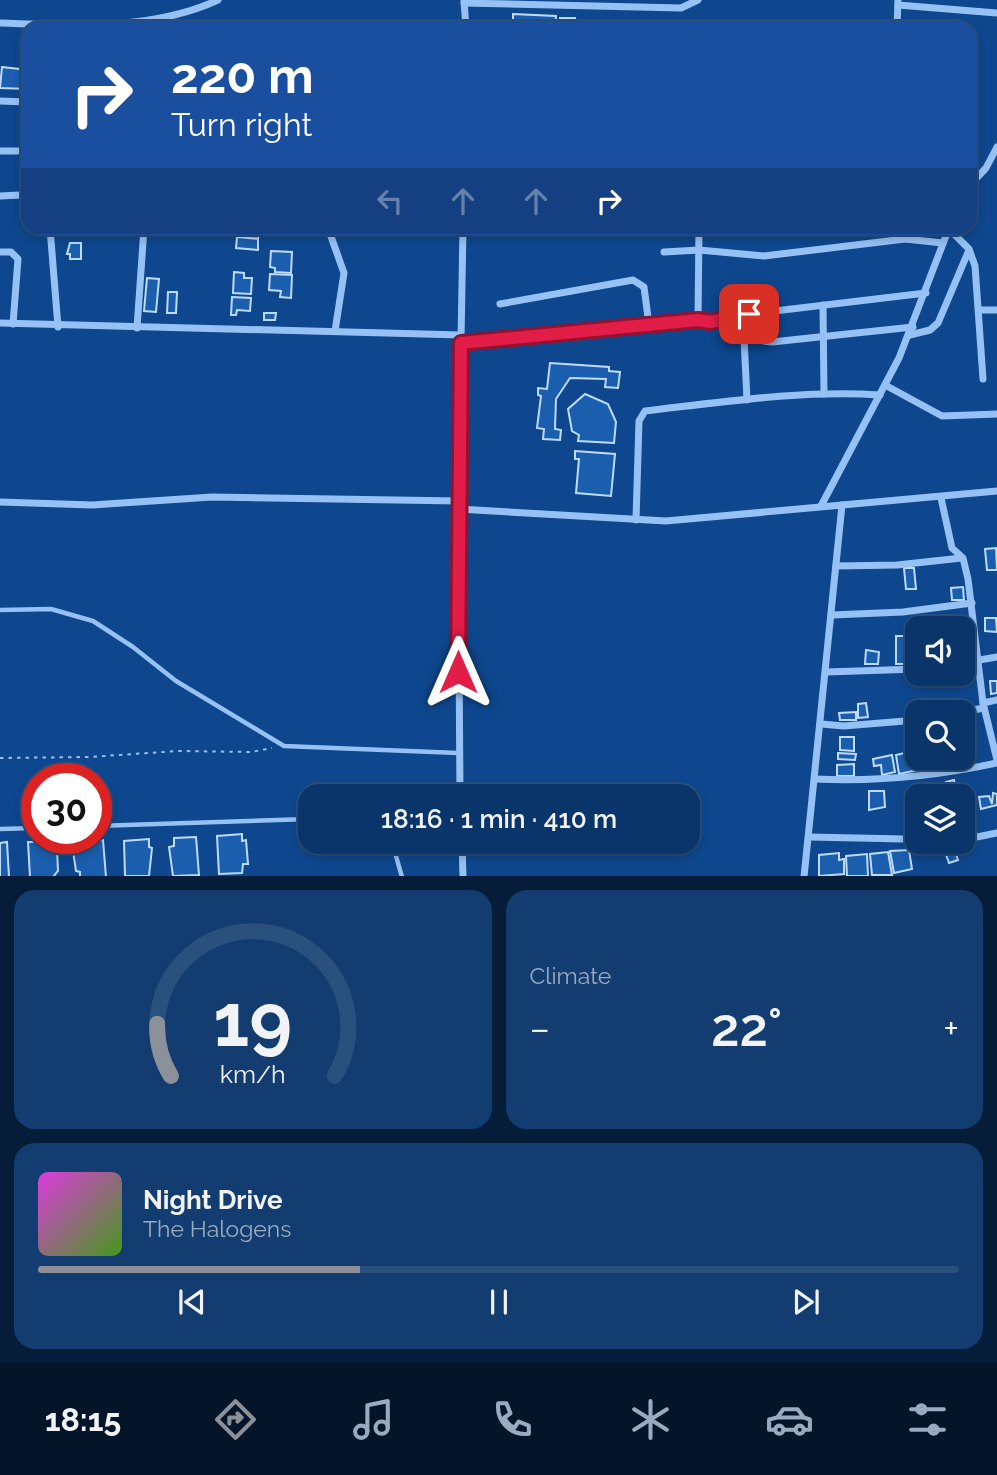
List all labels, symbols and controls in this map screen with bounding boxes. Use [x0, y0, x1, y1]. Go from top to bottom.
text: 220 m [171, 47, 314, 104]
icon: right [56, 49, 147, 140]
text: Turn right [171, 106, 312, 143]
icon: left [371, 182, 409, 220]
icon: ahead [444, 182, 482, 220]
icon: ahead [517, 182, 555, 220]
icon: right [590, 182, 628, 220]
pin [719, 284, 779, 344]
icon: arrive [730, 295, 768, 333]
map controls [905, 616, 975, 854]
button: sound [905, 616, 975, 686]
position arrow [421, 635, 495, 709]
button: search [905, 700, 975, 770]
speed limit sign: 30 [21, 763, 112, 854]
button: layers [905, 784, 975, 854]
text: 18:16 · 1 min · 410 m [381, 804, 617, 834]
text: Climate [530, 962, 611, 989]
text: 19 [213, 978, 292, 1063]
text: 22° [711, 997, 782, 1058]
text: − [530, 1006, 550, 1051]
text: + [943, 1006, 959, 1051]
text: km/h [220, 1058, 286, 1088]
text: Night Drive [143, 1185, 282, 1215]
text: The Halogens [143, 1215, 291, 1242]
icon: previous [173, 1283, 211, 1321]
icon: pause [480, 1283, 518, 1321]
icon: next [787, 1283, 825, 1321]
icon: directions [211, 1395, 260, 1444]
icon: music [349, 1395, 398, 1444]
icon: phone [488, 1395, 537, 1444]
icon: climate [626, 1395, 675, 1444]
icon: car [765, 1395, 814, 1444]
icon: filters [903, 1395, 952, 1444]
text: 18:15 [45, 1401, 121, 1438]

